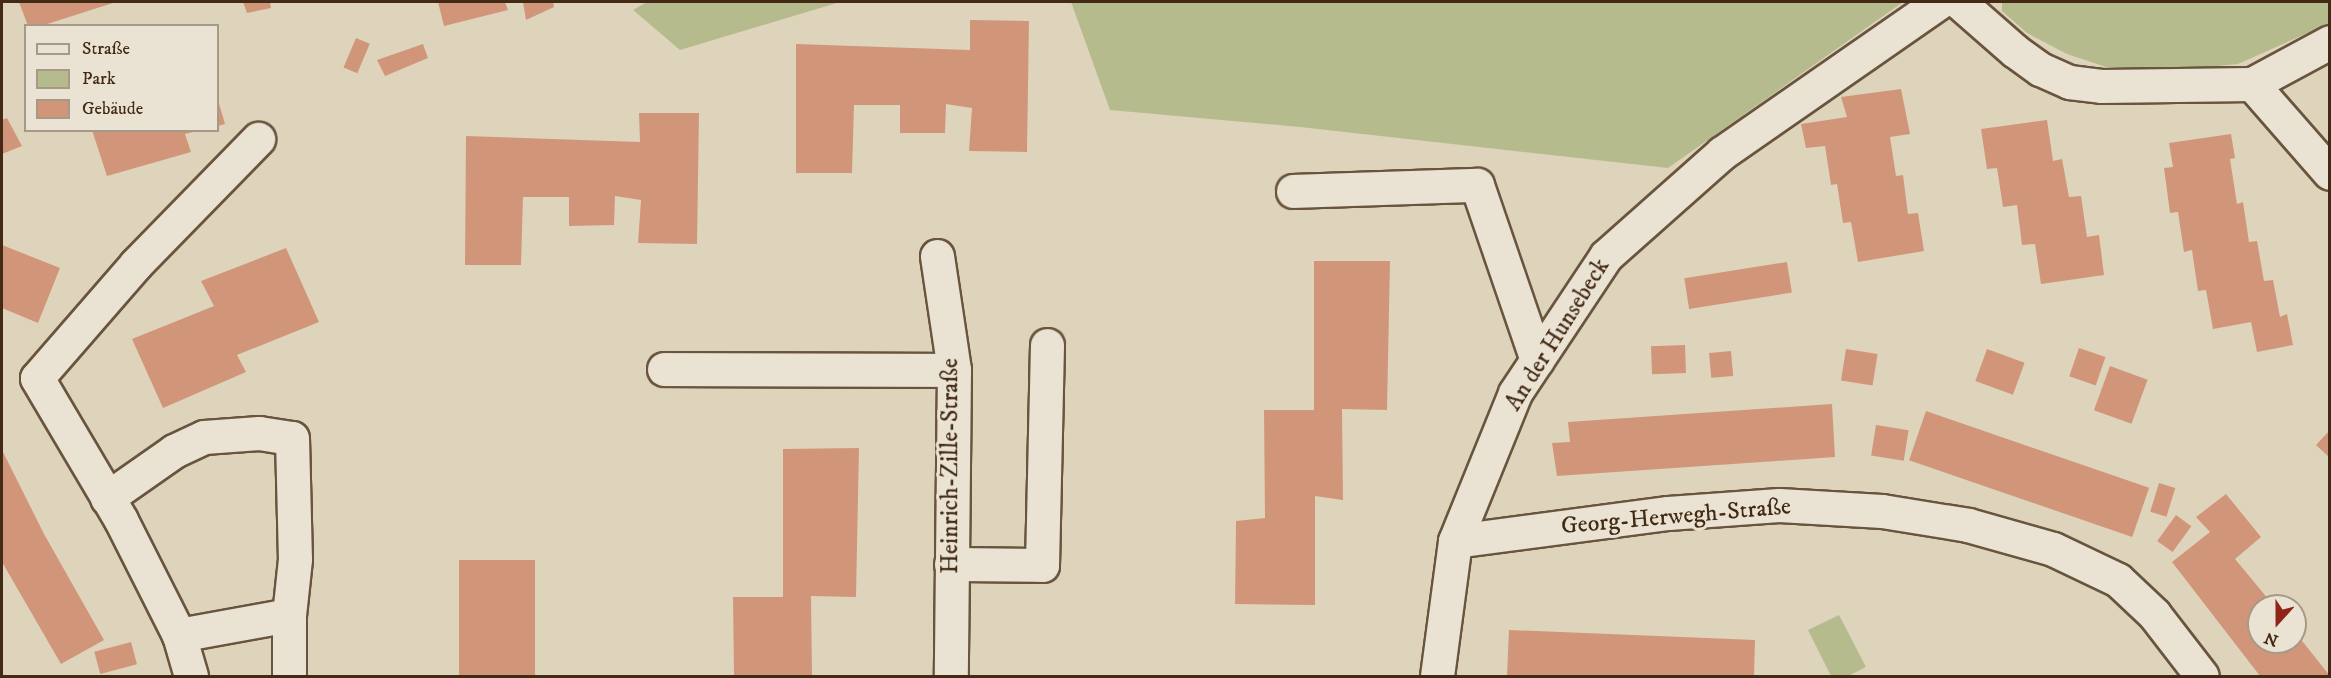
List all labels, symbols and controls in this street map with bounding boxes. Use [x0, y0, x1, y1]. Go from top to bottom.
legend [24, 24, 219, 132]
text: Straße [82, 38, 130, 60]
text: Park [82, 68, 116, 90]
text: Gebäude [82, 98, 143, 120]
street label: An der Hunsebeck [1500, 253, 1616, 417]
street label: Heinrich-Zille-Straße [937, 358, 965, 574]
street label: Georg-Herwegh-Straße [1560, 493, 1792, 541]
north arrow [2247, 594, 2307, 654]
text: N [2262, 627, 2281, 651]

